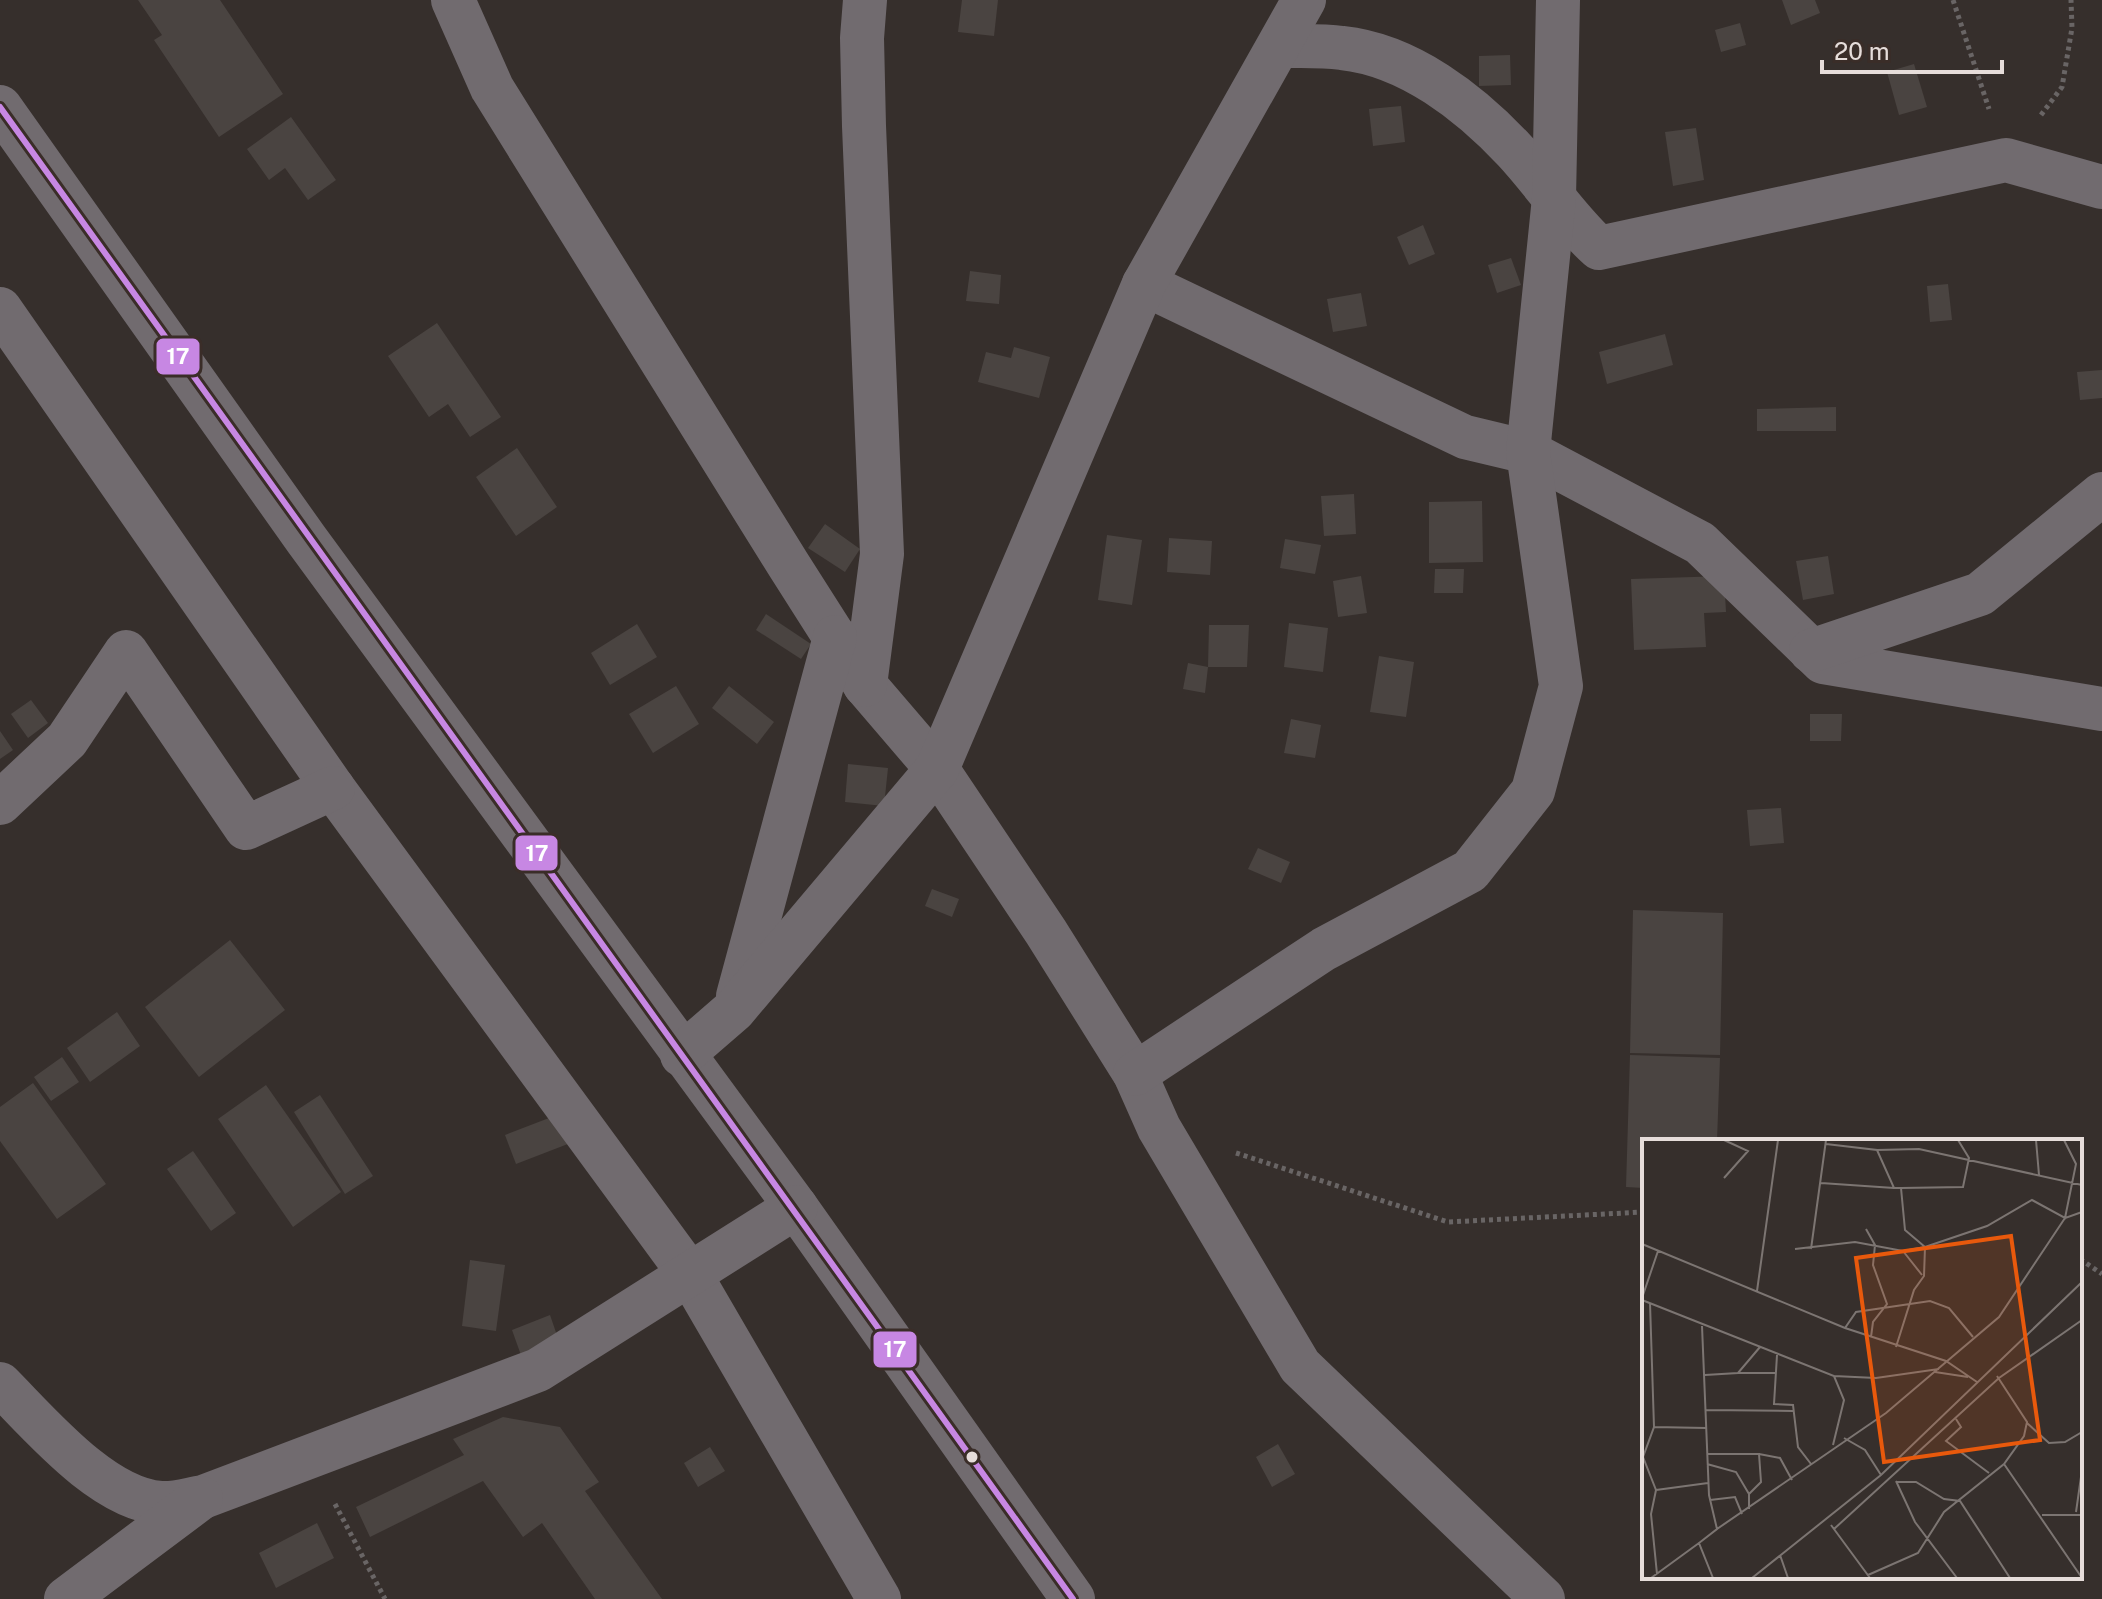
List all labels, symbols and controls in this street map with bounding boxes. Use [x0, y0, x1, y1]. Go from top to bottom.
scale bar [1822, 24, 2002, 74]
text: 20 m [1834, 37, 1890, 65]
line badge: 17 [155, 337, 201, 376]
text: 17 [166, 343, 190, 369]
line badge: 17 [514, 834, 559, 872]
text: 17 [525, 840, 549, 866]
inset map [1642, 1139, 2082, 1579]
line badge: 17 [872, 1330, 918, 1369]
text: 17 [883, 1336, 907, 1362]
unlabelled marker [964, 1449, 980, 1465]

